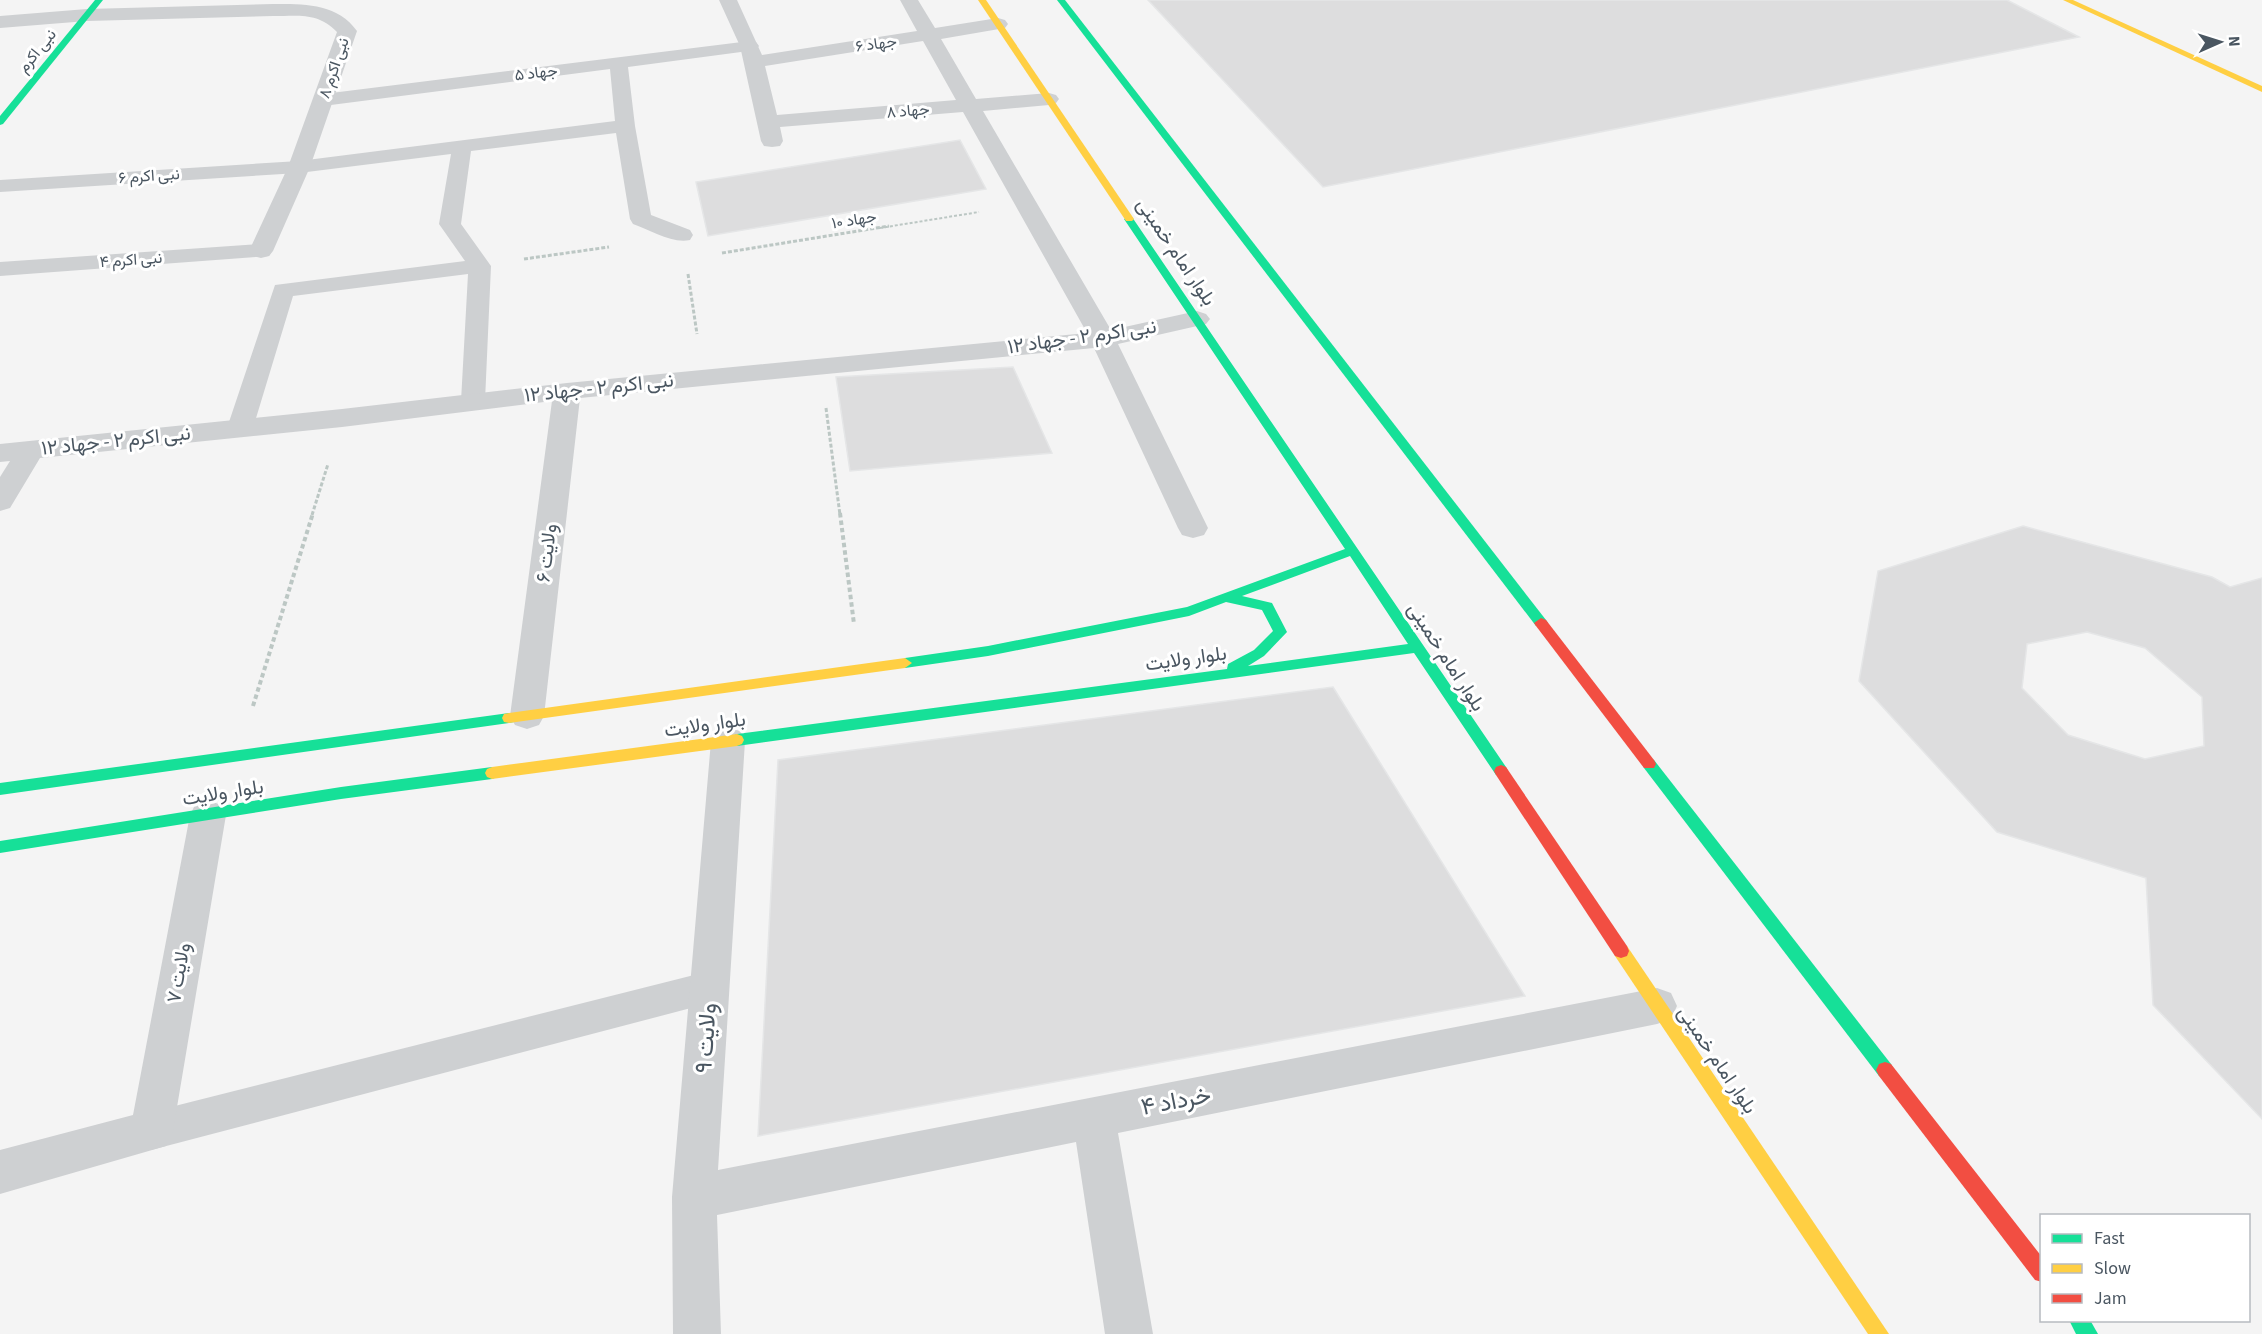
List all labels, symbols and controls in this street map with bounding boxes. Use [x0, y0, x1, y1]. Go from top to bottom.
north arrow [2190, 12, 2250, 72]
street label: نبی اکرم [13, 24, 61, 78]
street label: جهاد ۶ [854, 30, 898, 58]
street label: نبی اکرم ۸ [313, 35, 355, 101]
text: N [2223, 35, 2245, 47]
street label: جهاد ۵ [513, 59, 559, 87]
street label: جهاد ۸ [886, 98, 931, 124]
street label: نبی اکرم ۶ [118, 163, 180, 189]
street label: بلوار امام خمینی [1129, 192, 1223, 312]
street label: جهاد ۱۰ [830, 206, 878, 234]
street label: نبی اکرم ۴ [99, 247, 163, 273]
street label: نبی اکرم ۲ - جهاد ۱۲ [1006, 313, 1158, 361]
street label: نبی اکرم ۲ - جهاد ۱۲ [523, 366, 675, 410]
street label: نبی اکرم ۲ - جهاد ۱۲ [40, 419, 192, 463]
street label: ولایت ۶ [530, 522, 564, 584]
street label: بلوار امام خمینی [1400, 597, 1492, 717]
street label: بلوار ولایت [1144, 639, 1228, 679]
street label: بلوار ولایت [663, 705, 747, 745]
street label: بلوار ولایت [180, 773, 266, 813]
street label: ولایت ۷ [160, 941, 198, 1005]
street label: بلوار امام خمینی [1670, 1000, 1764, 1120]
street label: ولایت ۹ [686, 1002, 726, 1074]
street label: خرداد ۴ [1138, 1077, 1214, 1125]
legend [2040, 1214, 2250, 1322]
text: Fast [2094, 1226, 2125, 1251]
text: Slow [2094, 1256, 2131, 1281]
text: Jam [2094, 1286, 2127, 1311]

